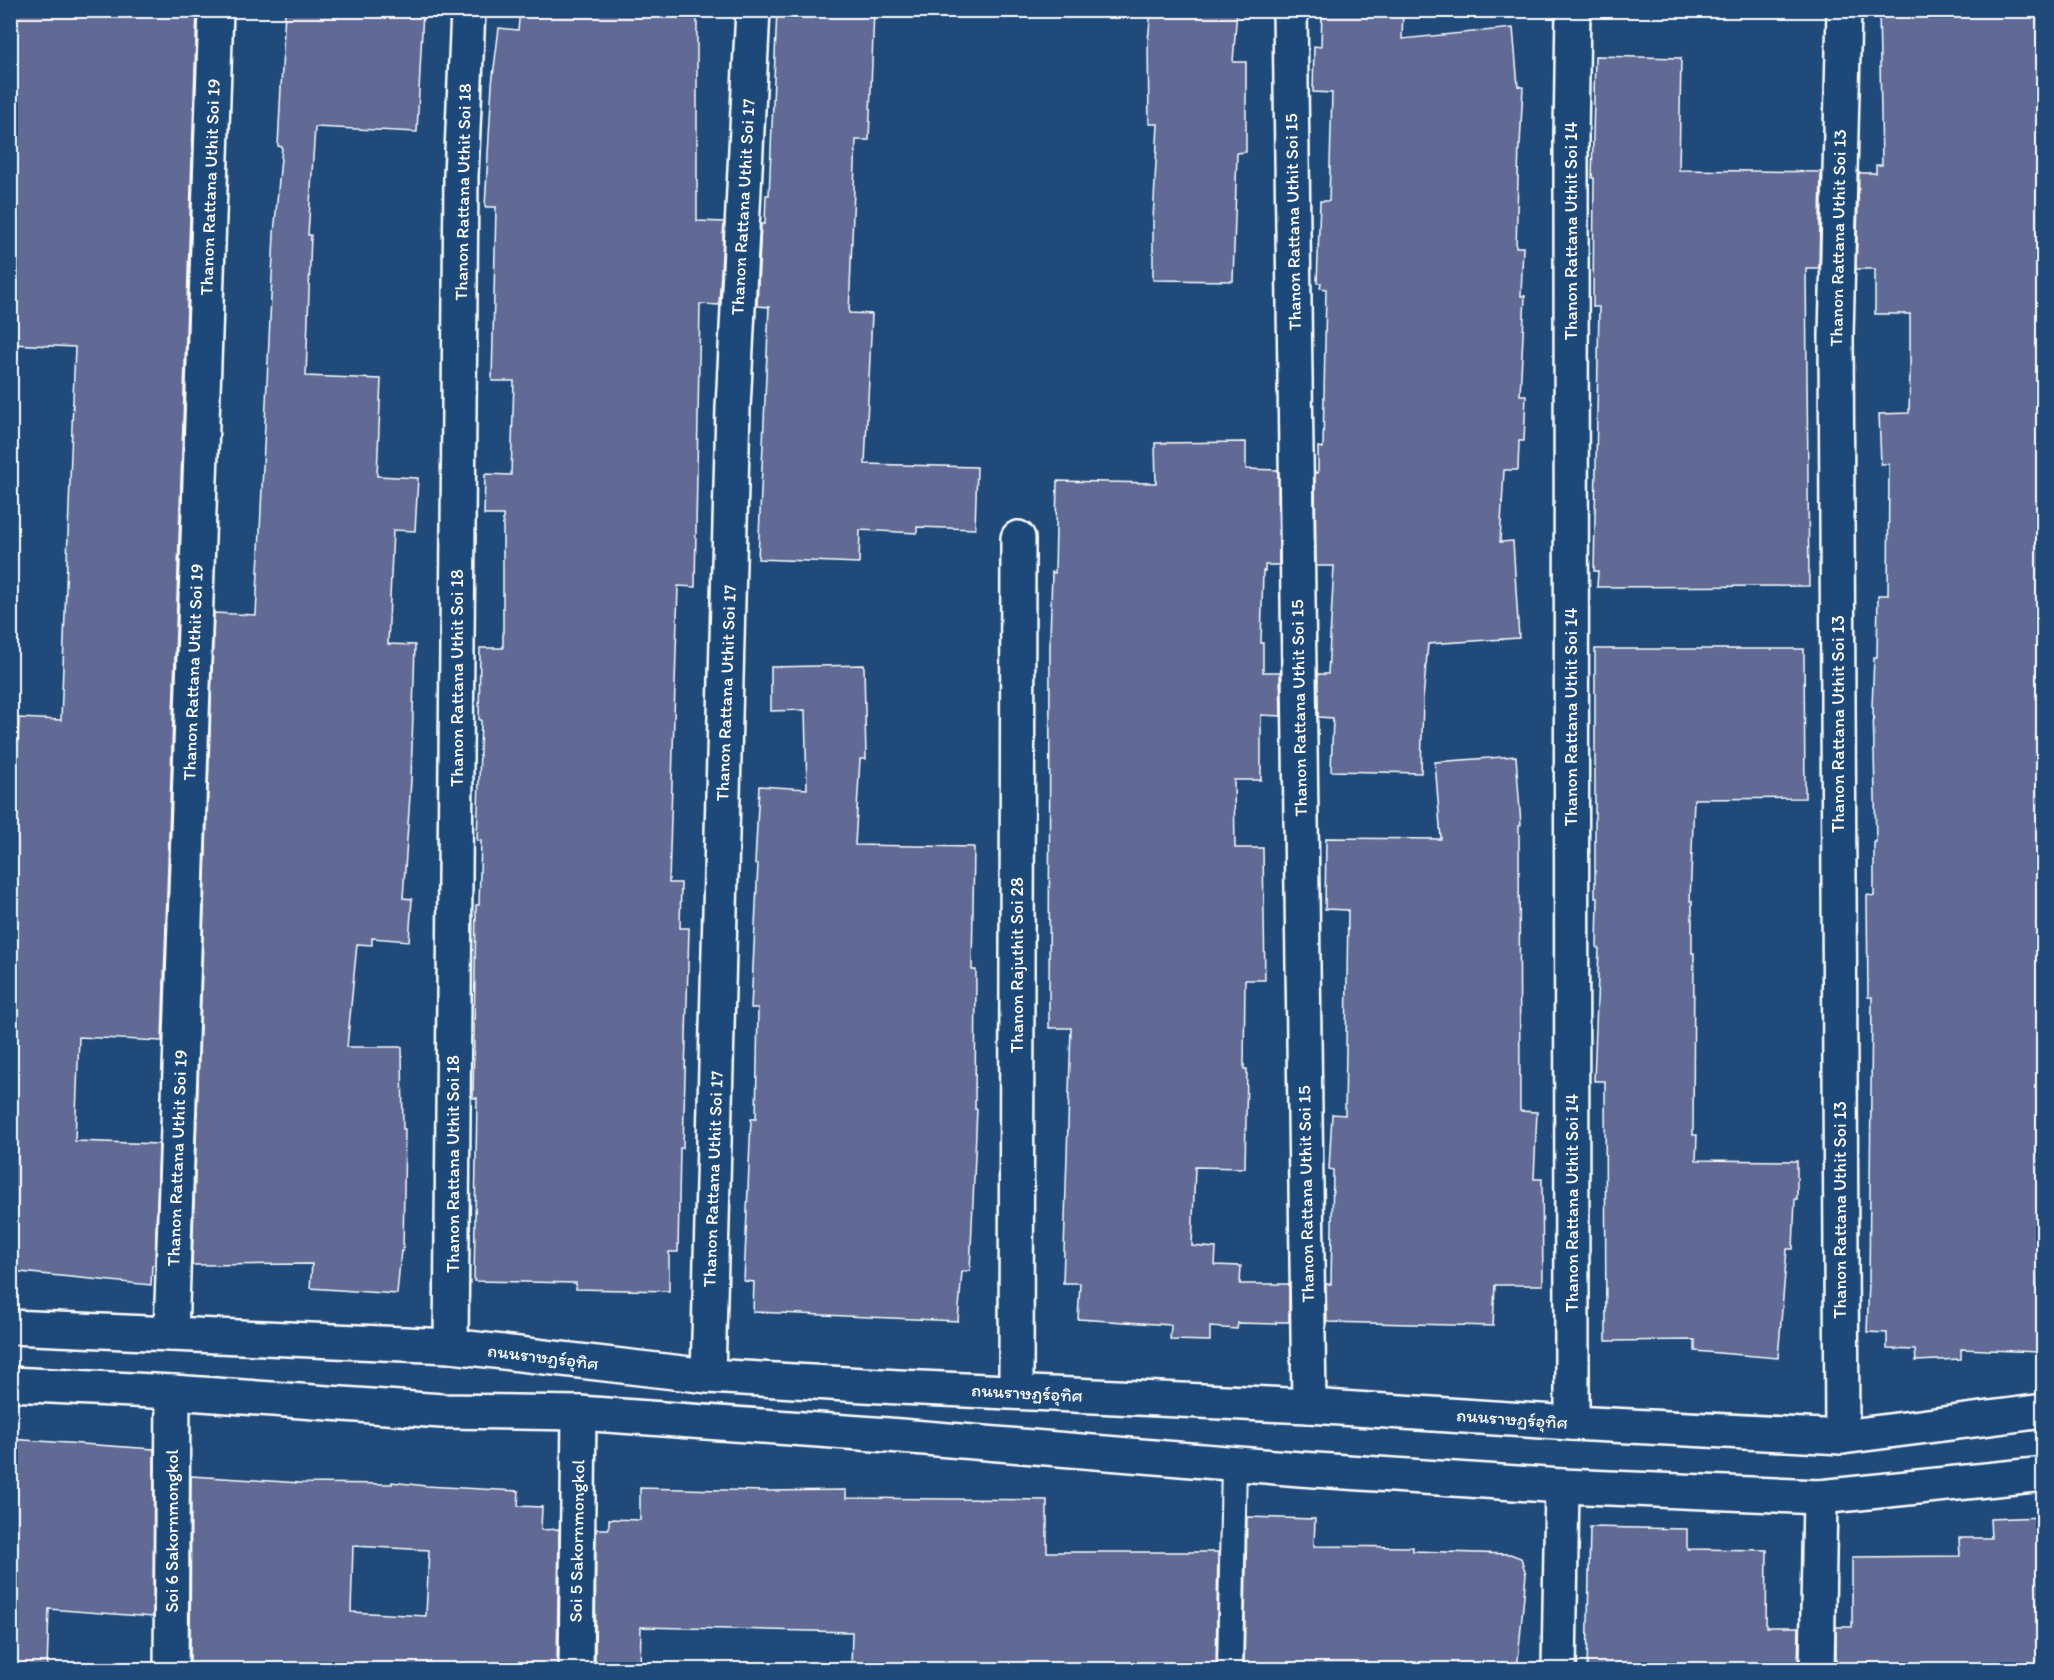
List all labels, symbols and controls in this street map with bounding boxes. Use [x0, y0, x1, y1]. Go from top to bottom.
street label: Thanon Rattana Uthit Soi 19 [195, 78, 225, 296]
street label: Thanon Rattana Uthit Soi 18 [450, 83, 476, 301]
street label: Thanon Rattana Uthit Soi 17 [726, 98, 760, 316]
street label: Thanon Rattana Uthit Soi 15 [1280, 113, 1306, 331]
street label: Thanon Rattana Uthit Soi 14 [1560, 122, 1582, 340]
street label: Thanon Rattana Uthit Soi 13 [1825, 129, 1851, 347]
street label: Thanon Rattana Uthit Soi 19 [178, 563, 208, 781]
street label: Thanon Rattana Uthit Soi 18 [446, 569, 468, 787]
street label: Thanon Rattana Uthit Soi 17 [711, 584, 741, 802]
street label: Thanon Rattana Uthit Soi 15 [1286, 599, 1312, 817]
street label: Thanon Rattana Uthit Soi 14 [1560, 608, 1582, 826]
street label: Thanon Rattana Uthit Soi 13 [1827, 615, 1849, 833]
street label: Thanon Rajuthit Soi 28 [1006, 877, 1028, 1053]
street label: Thanon Rattana Uthit Soi 19 [162, 1049, 192, 1267]
street label: Thanon Rattana Uthit Soi 18 [442, 1055, 464, 1273]
street label: Thanon Rattana Uthit Soi 17 [698, 1070, 728, 1288]
street label: Thanon Rattana Uthit Soi 15 [1293, 1085, 1319, 1303]
street label: Thanon Rattana Uthit Soi 14 [1561, 1094, 1583, 1312]
street label: Thanon Rattana Uthit Soi 13 [1829, 1101, 1851, 1319]
street label: ถนนราษฏร์อุทิศ [486, 1339, 600, 1375]
street label: ถนนราษฏร์อุทิศ [971, 1379, 1083, 1407]
street label: ถนนราษฏร์อุทิศ [1456, 1404, 1568, 1434]
street label: Soi 6 Sakornmongkol [161, 1449, 183, 1613]
street label: Soi 5 Sakornmongkol [565, 1459, 589, 1623]

